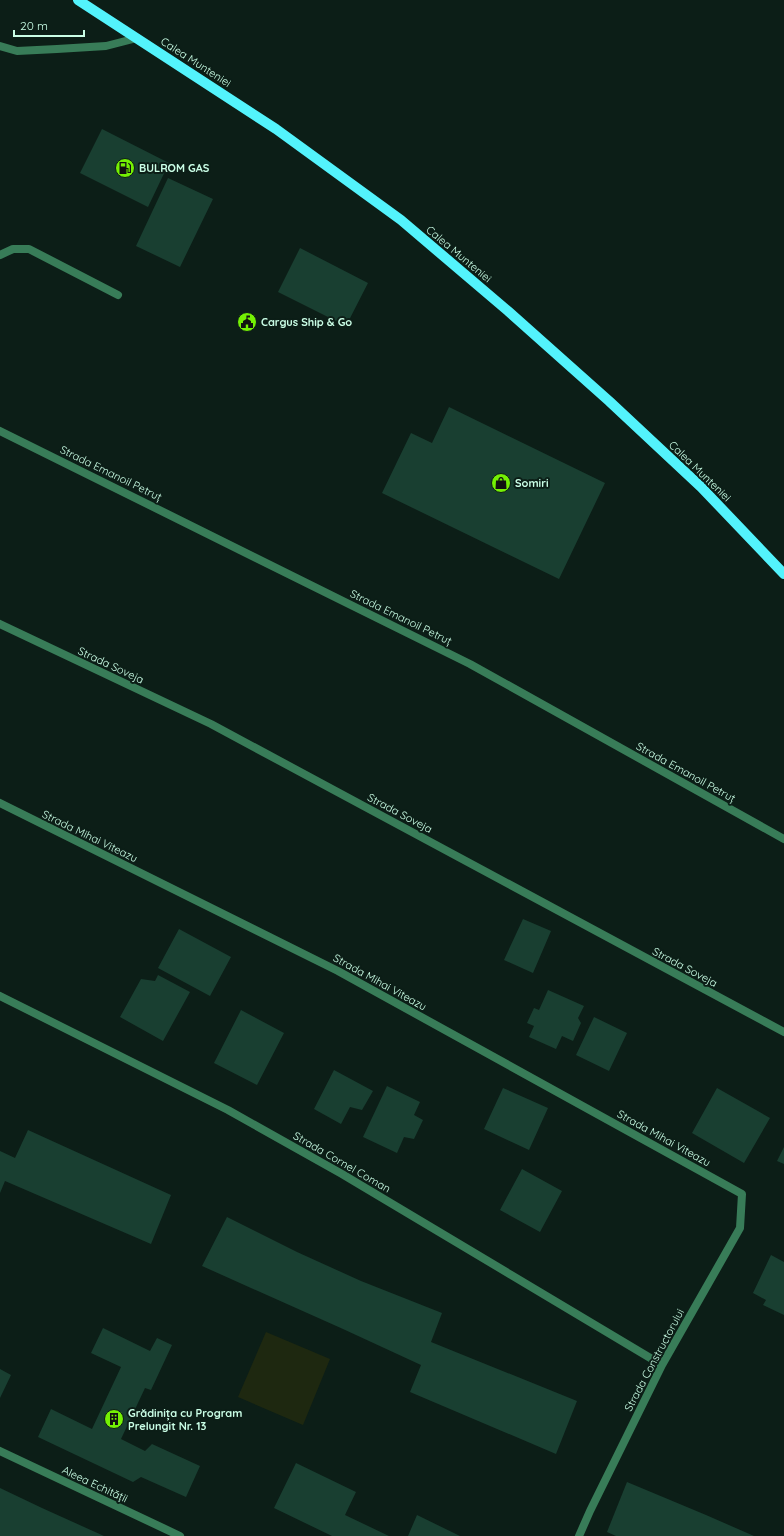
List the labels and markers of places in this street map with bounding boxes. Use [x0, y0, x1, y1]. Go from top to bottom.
fuel station icon: BULROM GAS [114, 157, 136, 179]
place label: BULROM GAS [139, 161, 210, 175]
public building icon: Cargus Ship & Go [236, 311, 258, 333]
place label: Cargus Ship & Go [261, 315, 352, 329]
shop icon: Somiri [490, 472, 512, 494]
place label: Somiri [515, 476, 549, 490]
place label: Grădinița cu Program Prelungit Nr. 13 [128, 1406, 242, 1433]
building icon: Grădinița cu Program Prelungit Nr. 13 [103, 1408, 125, 1430]

